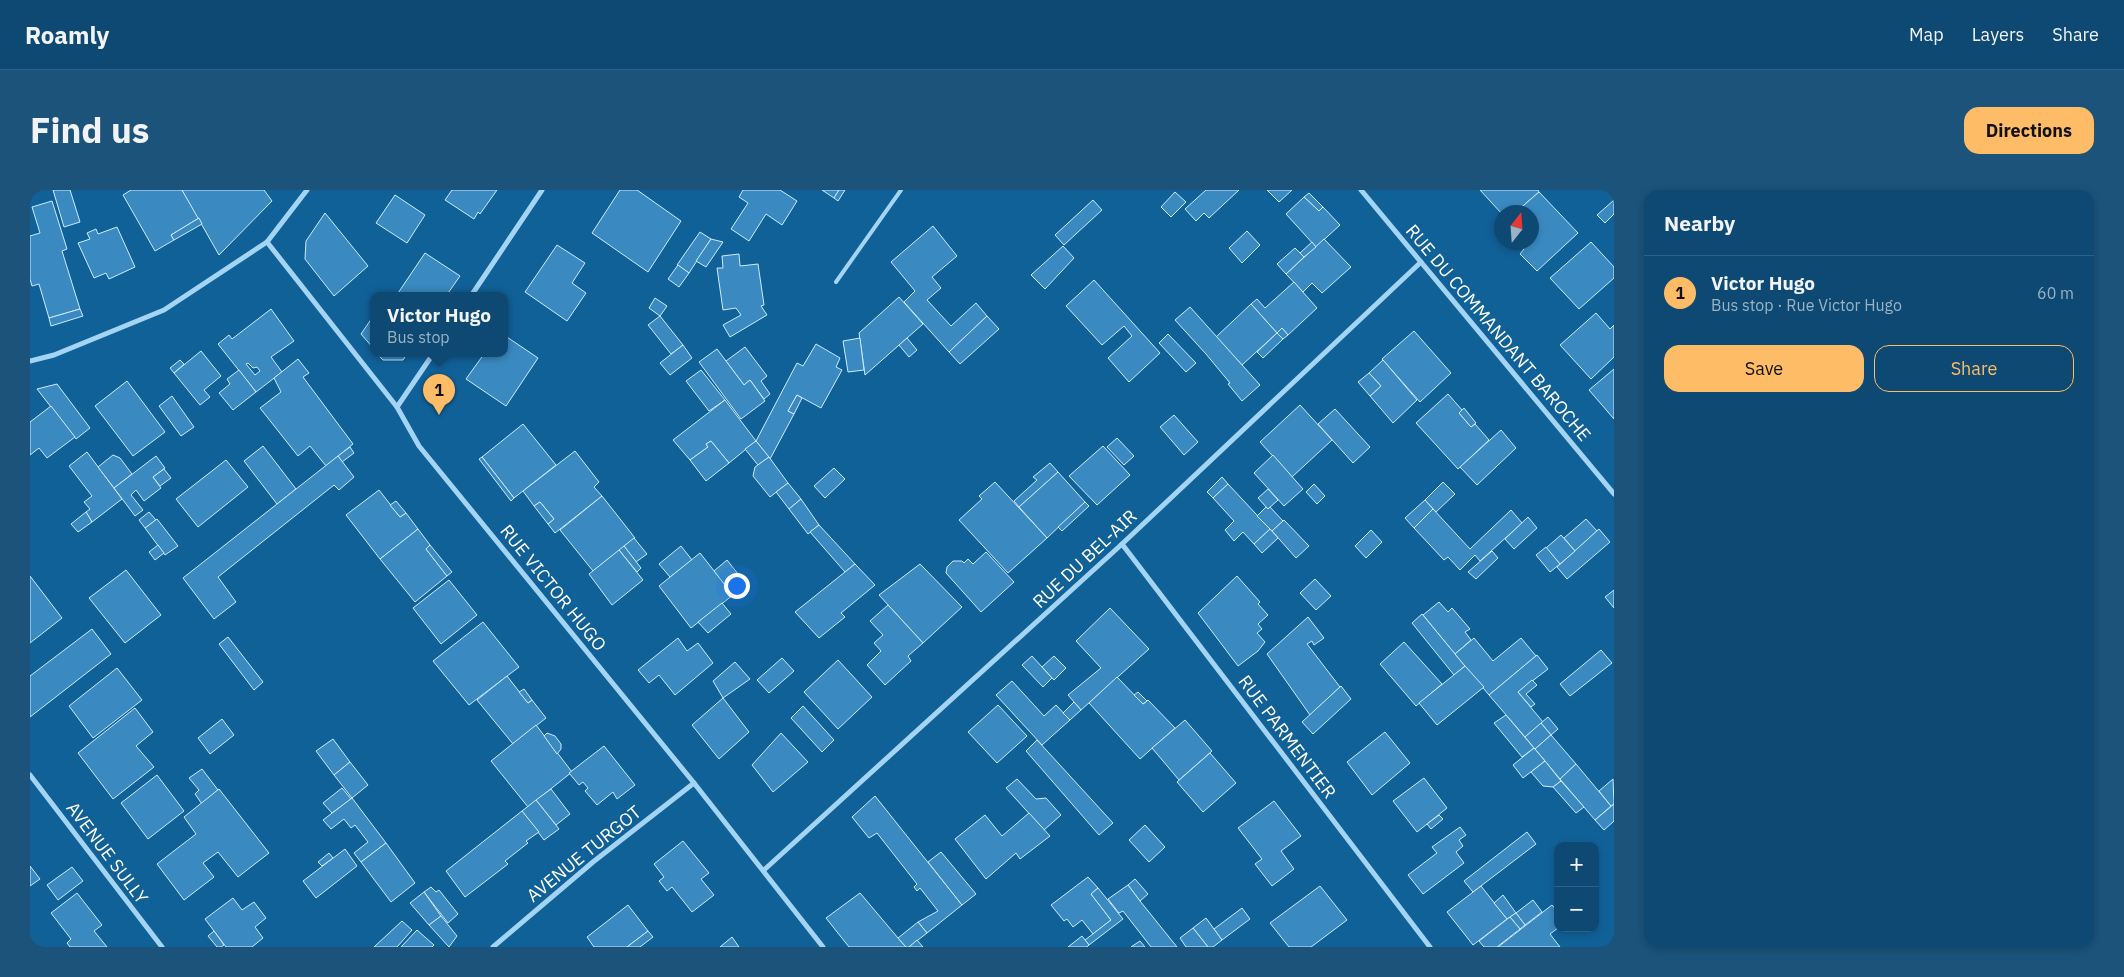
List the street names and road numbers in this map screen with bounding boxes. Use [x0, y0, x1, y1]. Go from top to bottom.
street label: RUE DU COMMANDANT BAROCHE [1401, 219, 1596, 446]
street label: RUE DU BEL-AIR [1028, 504, 1142, 613]
street label: RUE VICTOR HUGO [495, 520, 611, 656]
street label: RUE PARMENTIER [1233, 670, 1341, 803]
street label: AVENUE SULLY [62, 797, 153, 909]
street label: AVENUE TURGOT [522, 800, 646, 907]

